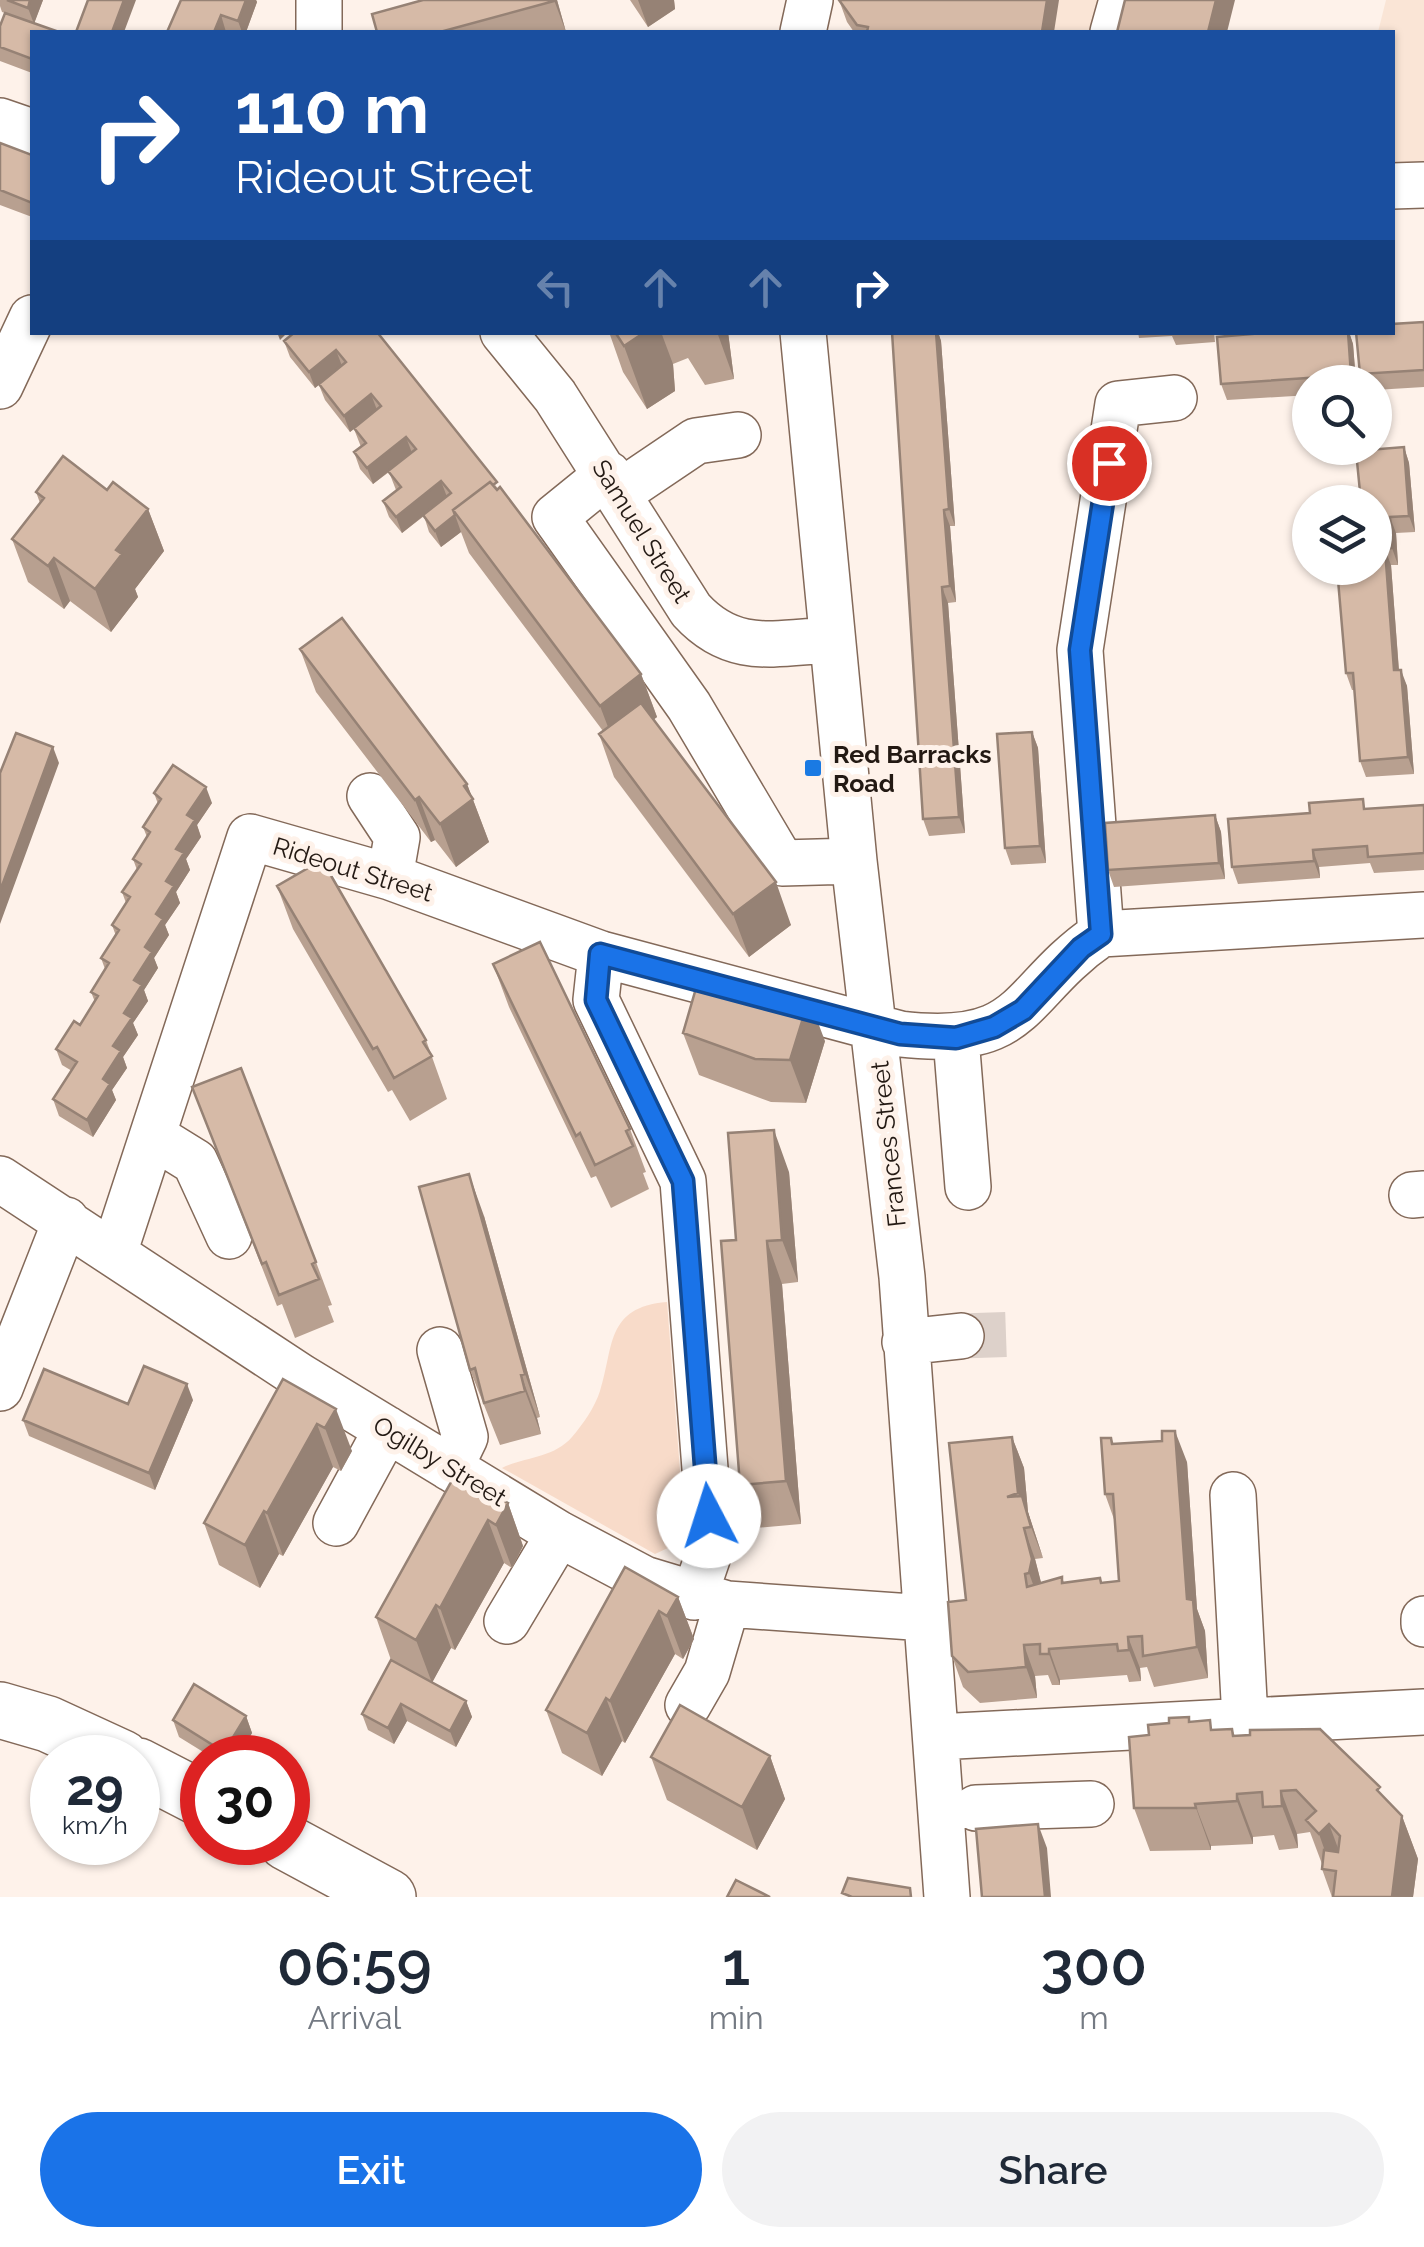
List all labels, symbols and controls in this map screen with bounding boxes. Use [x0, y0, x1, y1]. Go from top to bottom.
text: 110 m [235, 67, 429, 149]
icon: right [70, 70, 200, 200]
text: Rideout Street [235, 151, 533, 204]
icon: left [528, 260, 583, 315]
icon: ahead [633, 260, 688, 315]
icon: ahead [738, 260, 793, 315]
icon: right [843, 260, 898, 315]
map controls [1292, 365, 1392, 585]
button: search [1292, 365, 1392, 465]
pin [1067, 421, 1152, 506]
icon: arrive [1082, 436, 1137, 491]
street label: Samuel Street [586, 454, 698, 609]
button: layers [1292, 485, 1392, 585]
place label: Red Barracks Road [833, 739, 992, 798]
marker: Red Barracks Road [802, 757, 824, 779]
street label: Rideout Street [269, 830, 437, 908]
street label: Frances Street [864, 1059, 912, 1228]
street label: Ogilby Street [368, 1410, 513, 1513]
position arrow [657, 1464, 761, 1568]
speed limit sign: 30 [180, 1735, 310, 1865]
text: 29 [66, 1758, 124, 1817]
text: km/h [62, 1810, 128, 1840]
text: 06:59 [277, 1929, 432, 1999]
text: 1 [722, 1929, 750, 1999]
text: 300 [1041, 1929, 1147, 1999]
text: Arrival [307, 1999, 401, 2036]
text: min [709, 1999, 764, 2036]
text: m [1079, 1999, 1109, 2036]
button: Exit [40, 2112, 702, 2227]
button: Share [722, 2112, 1384, 2227]

